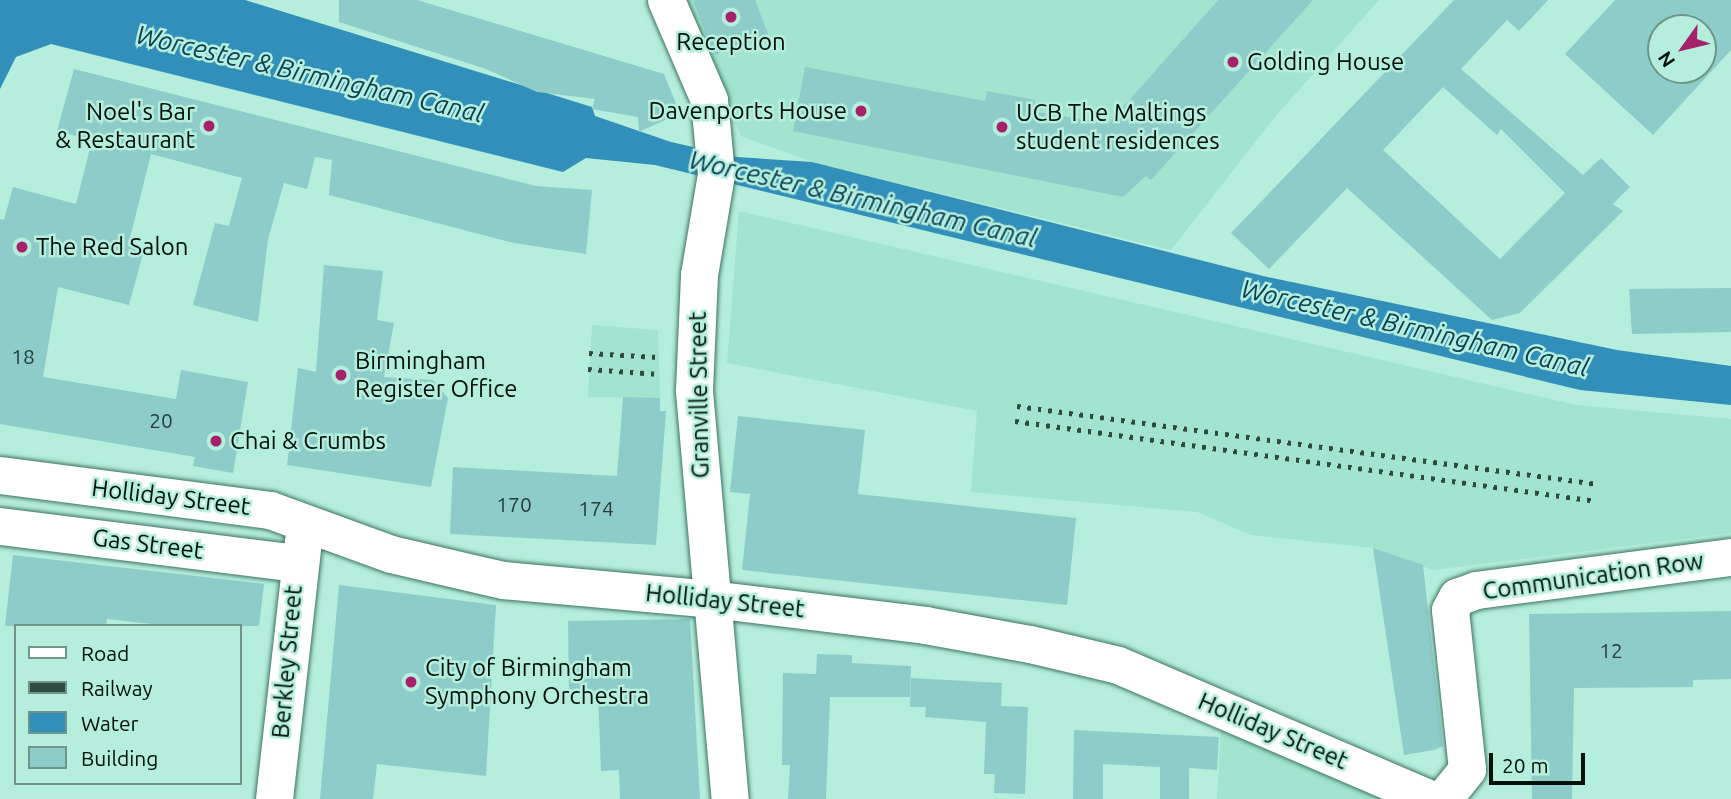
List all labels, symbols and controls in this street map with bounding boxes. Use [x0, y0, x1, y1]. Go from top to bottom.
marker: Reception [723, 9, 739, 25]
north arrow [1647, 14, 1717, 84]
water label: Worcester & Birmingham Canal [133, 19, 487, 129]
place label: Reception [676, 28, 786, 56]
place label: Golding House [1247, 48, 1404, 76]
text: N [1653, 48, 1679, 72]
marker: Golding House [1225, 54, 1241, 70]
place label: Davenports House [648, 97, 847, 125]
place label: Noel's Bar & Restaurant [55, 98, 195, 154]
place label: UCB The Maltings student residences [1016, 99, 1220, 155]
marker: Davenports House [853, 103, 869, 119]
marker: Noel's Bar & Restaurant [201, 118, 217, 134]
marker: UCB The Maltings student residences [994, 119, 1010, 135]
water label: Worcester & Birmingham Canal [686, 144, 1040, 254]
place label: The Red Salon [36, 233, 188, 261]
marker: The Red Salon [14, 239, 30, 255]
water label: Worcester & Birmingham Canal [1238, 273, 1592, 383]
street label: Granville Street [683, 311, 715, 479]
house number: 18 [11, 343, 35, 369]
place label: Birmingham Register Office [355, 347, 518, 403]
marker: Birmingham Register Office [333, 367, 349, 383]
house number: 20 [149, 407, 173, 433]
place label: Chai & Crumbs [230, 427, 386, 455]
marker: Chai & Crumbs [208, 433, 224, 449]
street label: Holliday Street [90, 473, 252, 521]
house number: 170 [496, 491, 532, 517]
house number: 174 [578, 495, 614, 521]
street label: Gas Street [91, 523, 205, 565]
street label: Communication Row [1481, 546, 1705, 606]
street label: Holliday Street [644, 578, 806, 624]
street label: Berkley Street [266, 584, 308, 740]
legend [14, 624, 242, 785]
house number: 12 [1599, 637, 1623, 663]
text: Road [81, 641, 129, 665]
place label: City of Birmingham Symphony Orchestra [425, 654, 649, 710]
marker: City of Birmingham Symphony Orchestra [403, 674, 419, 690]
text: Railway [81, 676, 153, 700]
street label: Holliday Street [1194, 687, 1352, 775]
text: Water [81, 711, 139, 735]
scale bar [1493, 740, 1589, 784]
text: Building [81, 746, 158, 770]
text: 20 m [1502, 753, 1549, 777]

